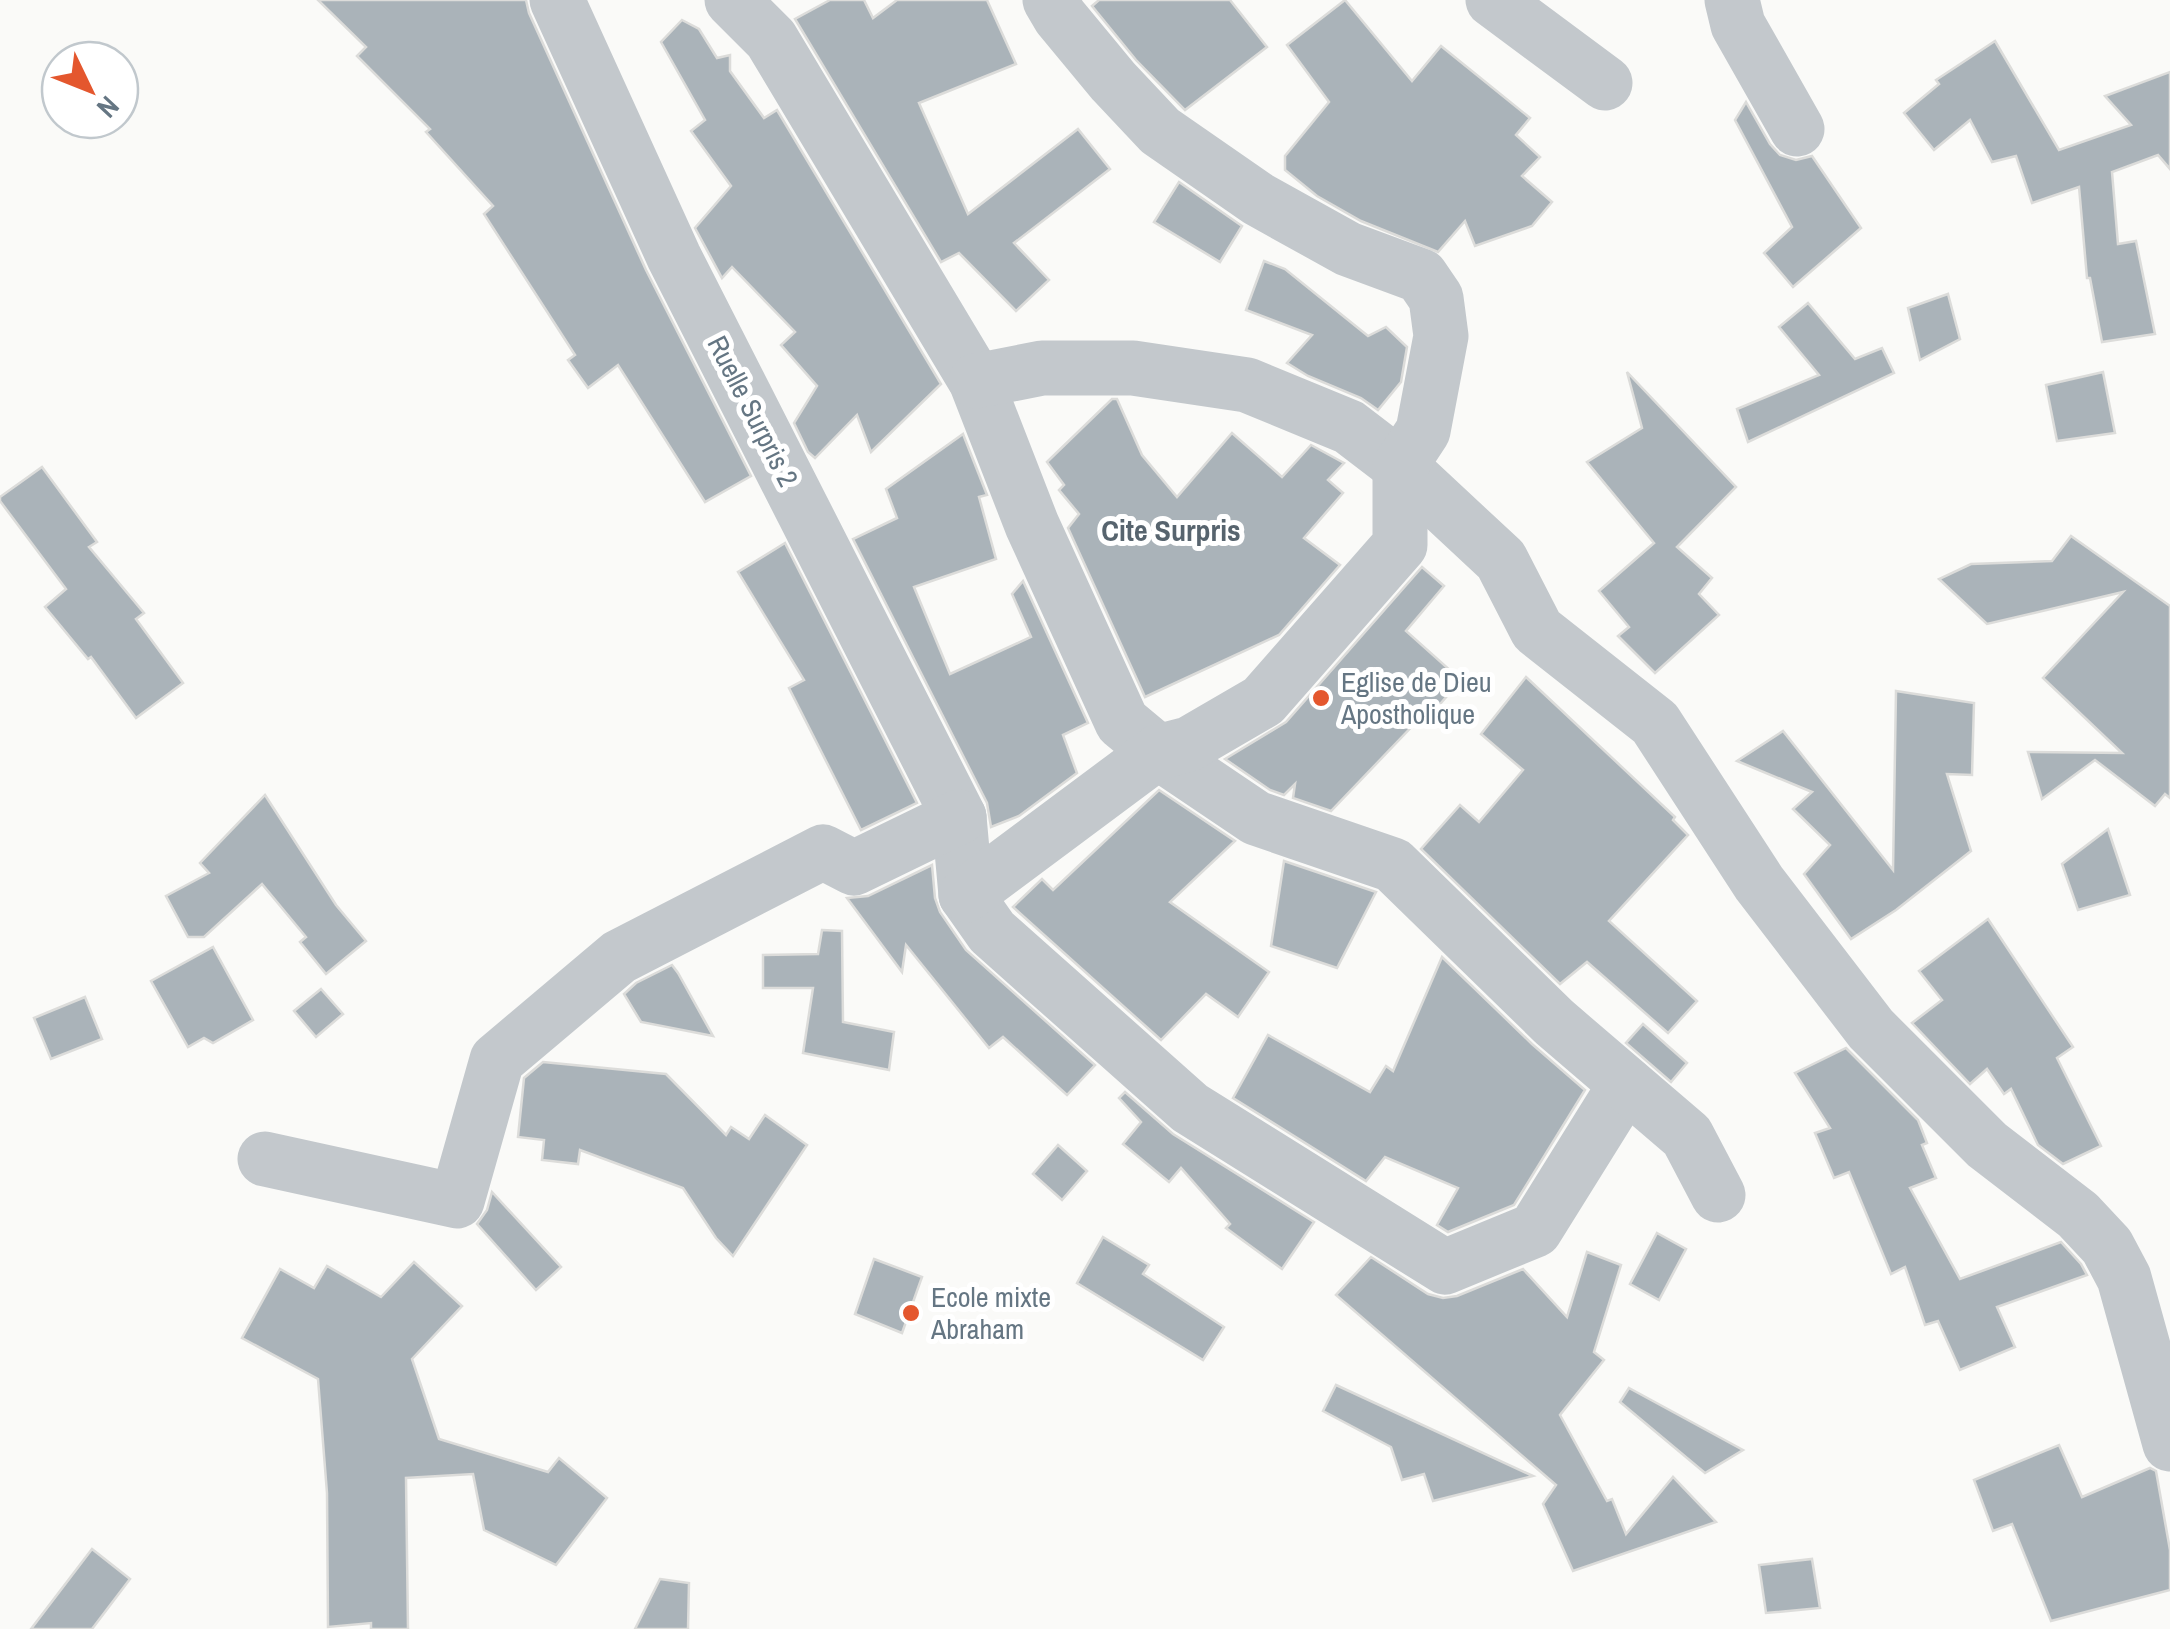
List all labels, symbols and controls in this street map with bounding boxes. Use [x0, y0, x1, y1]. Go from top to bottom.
north arrow [40, 40, 140, 140]
text: N [89, 88, 128, 126]
street label: Ruelle Surpris 2 [699, 329, 807, 493]
district label: Cite Surpris [1101, 510, 1241, 550]
place label: Eglise de Dieu Apostholique [1340, 663, 1492, 733]
marker: Eglise de Dieu Apostholique [1310, 687, 1332, 709]
place label: Ecole mixte Abraham [930, 1278, 1051, 1348]
marker: Ecole mixte Abraham [900, 1302, 922, 1324]

